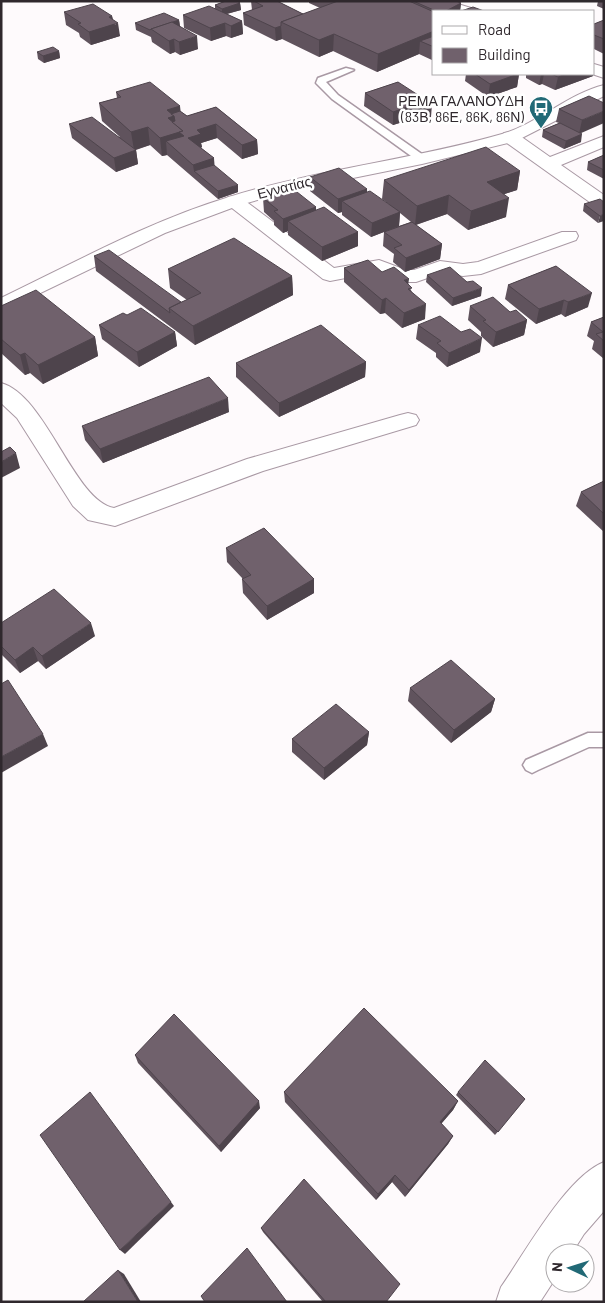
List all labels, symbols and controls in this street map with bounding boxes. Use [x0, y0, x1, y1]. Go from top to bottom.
legend [432, 10, 595, 75]
text: Road [478, 20, 511, 38]
text: Building [478, 45, 531, 63]
place label: ΡΕΜΑ ΓΑΛΑΝΟΥΔΗ (83Β, 86Ε, 86Κ, 86Ν) [398, 92, 524, 125]
bus stop icon: ΡΕΜΑ ΓΑΛΑΝΟΥΔΗ (83Β, 86Ε, 86Κ, 86Ν) [528, 95, 554, 129]
street label: Εγνατίας [255, 172, 313, 202]
north arrow [545, 1243, 595, 1293]
text: N [548, 1262, 565, 1272]

